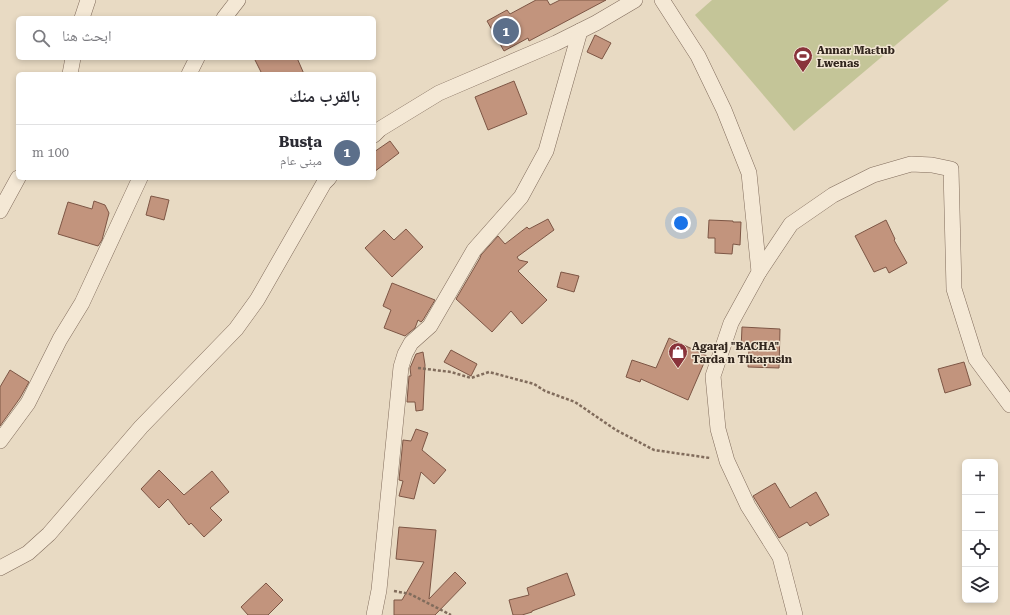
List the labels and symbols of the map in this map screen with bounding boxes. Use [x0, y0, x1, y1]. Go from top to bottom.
pin: 1 [493, 16, 519, 46]
place label: Annar Maɛtub Lwenas [817, 44, 895, 70]
sports icon: Annar Maɛtub Lwenas [792, 45, 814, 73]
your location [671, 213, 691, 233]
place label: Agaṛaj "BACHA" Tarda n Tikaṛusin [692, 340, 793, 366]
shop icon: Agaṛaj "BACHA" Tarda n Tikaṛusin [667, 341, 689, 369]

